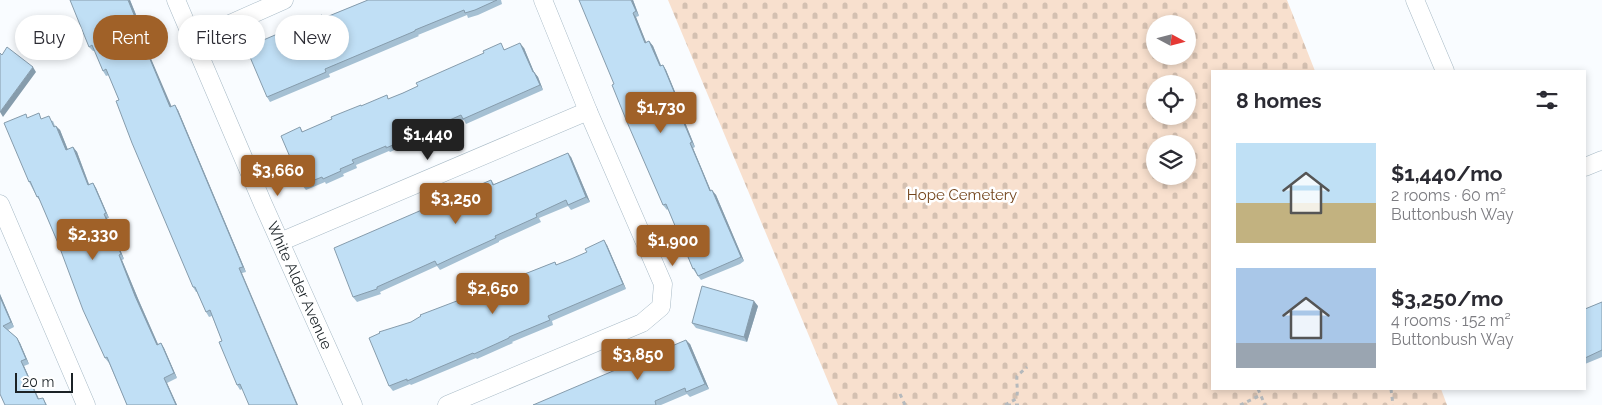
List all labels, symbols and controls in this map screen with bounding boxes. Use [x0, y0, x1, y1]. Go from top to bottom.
chip: Buy [15, 15, 83, 60]
chip: Rent [93, 15, 168, 60]
chip: Filters [178, 15, 265, 60]
chip: New [275, 15, 349, 60]
north arrow [1146, 15, 1196, 65]
map controls [1146, 15, 1196, 185]
button: locate [1146, 75, 1196, 125]
icon: filters [1533, 86, 1561, 114]
text: 8 homes [1236, 88, 1322, 113]
pin: $1,730 [620, 92, 702, 134]
text: $1,730 [636, 98, 686, 117]
pin: $1,440 [387, 119, 469, 161]
text: $1,440 [403, 125, 453, 144]
button: layers [1146, 135, 1196, 185]
pin: $3,660 [237, 154, 319, 197]
text: $3,660 [252, 161, 304, 180]
text: $1,440/mo [1391, 161, 1502, 186]
icon: home [1276, 163, 1336, 223]
pin: $3,250 [415, 182, 497, 225]
park label: Hope Cemetery [907, 186, 1017, 204]
text: 2 rooms · 60 m² [1391, 186, 1506, 205]
text: $3,250 [431, 189, 481, 208]
text: Buttonbush Way [1391, 205, 1514, 224]
pin: $2,330 [52, 218, 134, 261]
street label: White Alder Avenue [263, 219, 336, 352]
pin: $1,900 [632, 224, 714, 267]
text: $2,330 [68, 225, 118, 244]
text: $1,900 [648, 231, 698, 250]
pin: $2,650 [452, 272, 534, 315]
text: $2,650 [467, 279, 519, 298]
text: $3,250/mo [1391, 286, 1503, 311]
icon: home [1276, 288, 1336, 348]
text: 4 rooms · 152 m² [1391, 311, 1511, 330]
text: Buttonbush Way [1391, 330, 1514, 349]
pin: $3,850 [597, 338, 679, 381]
text: $3,850 [612, 345, 664, 364]
scale bar [15, 370, 72, 393]
text: 20 m [22, 374, 54, 390]

